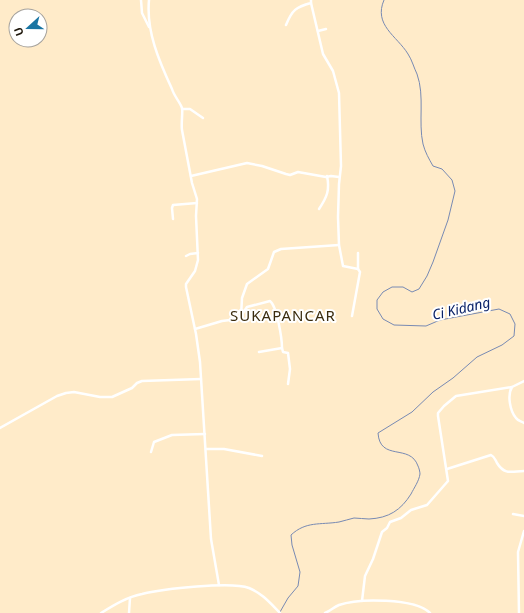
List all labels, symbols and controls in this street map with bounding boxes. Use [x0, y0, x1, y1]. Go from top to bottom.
north arrow [8, 8, 48, 48]
text: U [10, 25, 27, 38]
water label: Ci Kidang [430, 292, 492, 324]
district label: SUKAPANCAR [230, 305, 336, 325]

